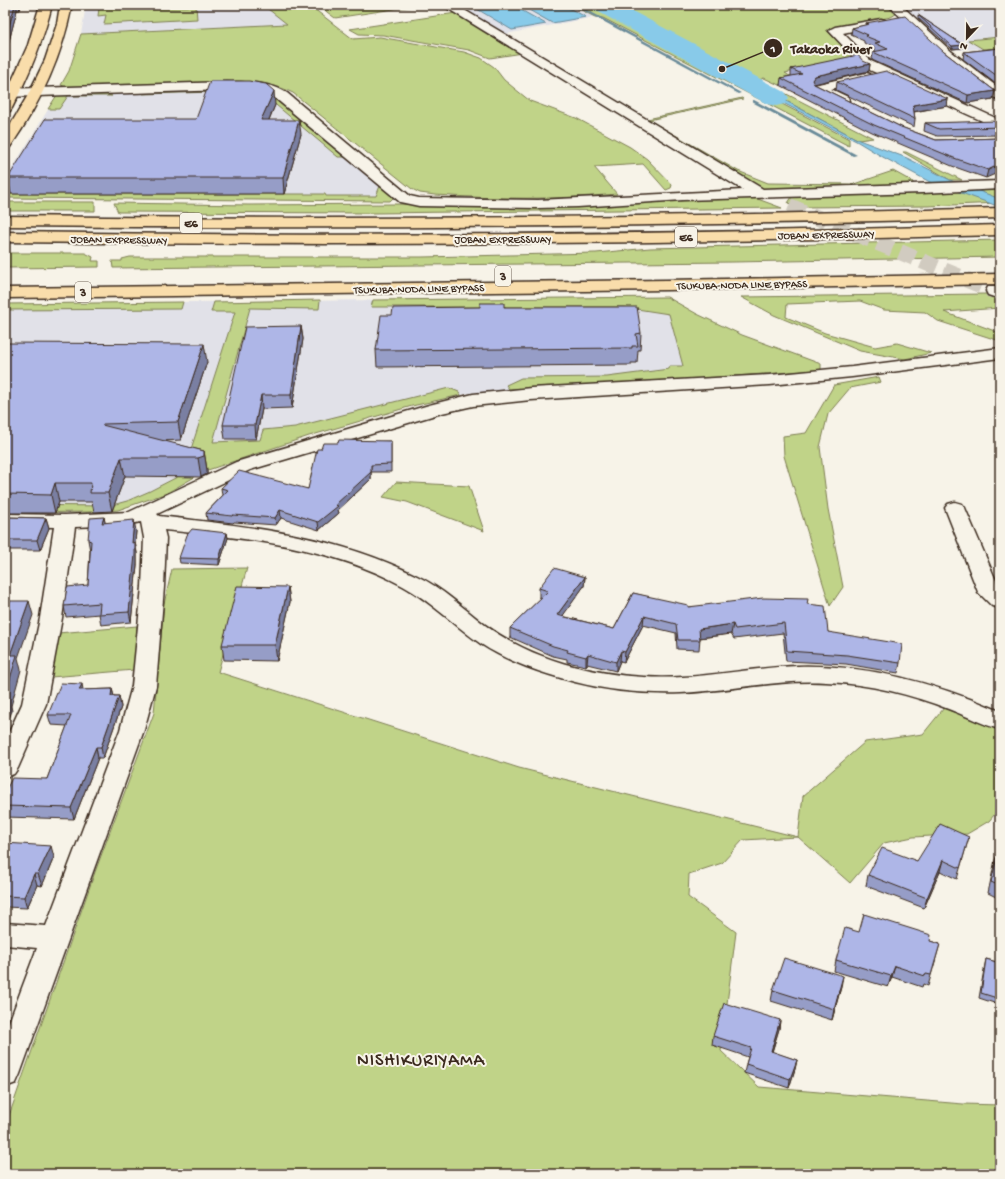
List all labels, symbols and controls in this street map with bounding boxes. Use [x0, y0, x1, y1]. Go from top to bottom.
north arrow [947, 18, 987, 58]
callout: Takaoka River [763, 35, 879, 61]
text: N [958, 39, 970, 52]
text: Takaoka River [790, 42, 873, 59]
text: 1 [770, 43, 776, 57]
road number: E6 [180, 213, 202, 233]
road number: E6 [675, 227, 697, 247]
street label: JOBAN EXPRESSWAY [778, 229, 875, 243]
street label: JOBAN EXPRESSWAY [70, 234, 167, 248]
street label: JOBAN EXPRESSWAY [455, 235, 551, 247]
road number: 3 [495, 266, 511, 286]
street label: TSUKUBA-NODA LINE BYPASS [676, 279, 808, 293]
road number: 3 [75, 282, 91, 302]
street label: TSUKUBA-NODA LINE BYPASS [353, 283, 485, 297]
district label: NISHIKURIYAMA [357, 1051, 485, 1072]

